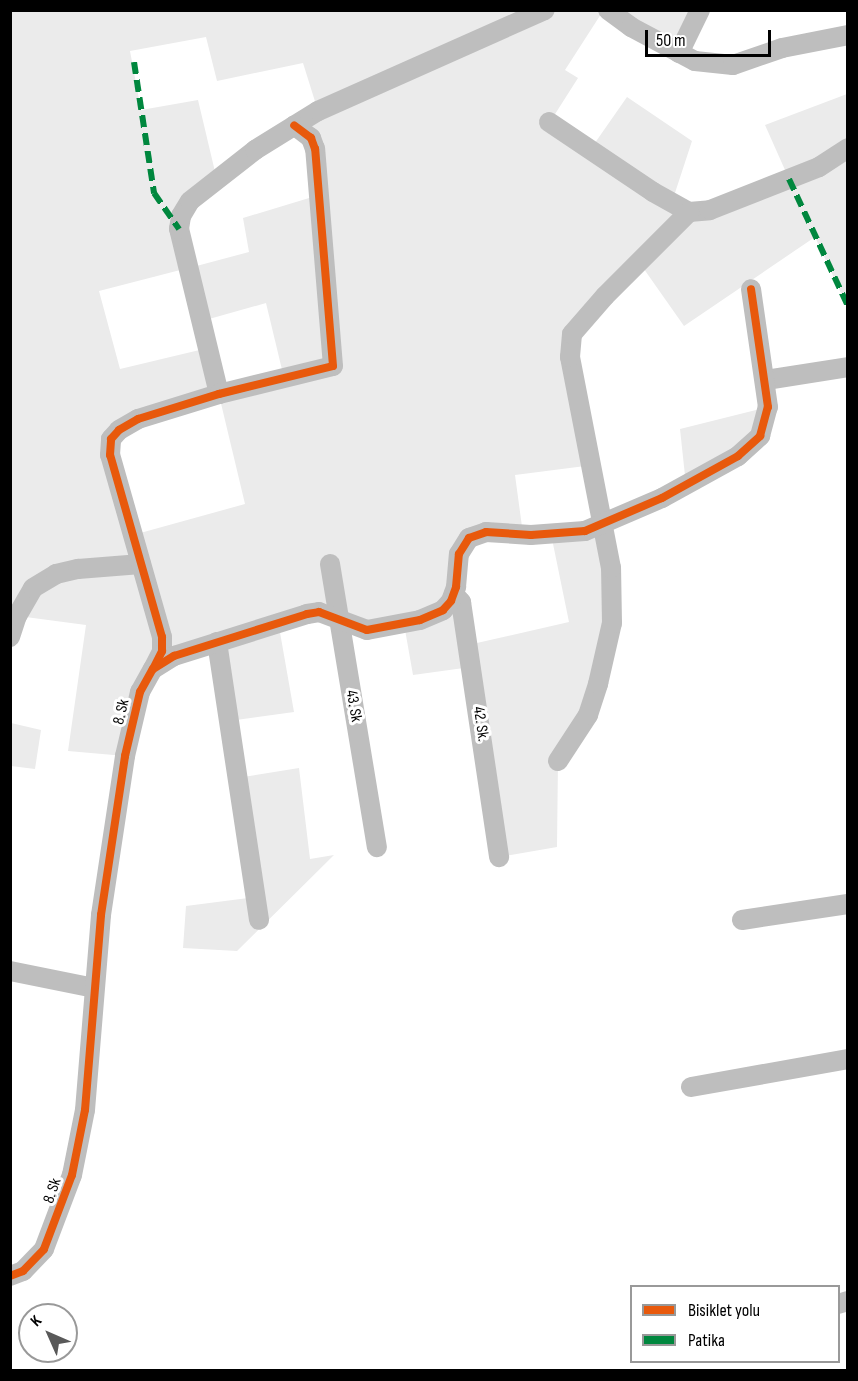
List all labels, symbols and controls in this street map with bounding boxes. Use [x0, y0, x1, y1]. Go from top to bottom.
scale bar [648, 18, 774, 56]
text: 50 m [656, 30, 686, 51]
street label: 43. Sk [341, 689, 365, 723]
street label: 8. Sk [110, 697, 134, 727]
street label: 42. Sk. [468, 705, 492, 743]
street label: 8. Sk [40, 1176, 66, 1206]
legend [630, 1285, 840, 1363]
text: Bisiklet yolu [688, 1300, 760, 1321]
north arrow [18, 1303, 78, 1363]
text: K [27, 1312, 46, 1331]
text: Patika [688, 1330, 725, 1351]

